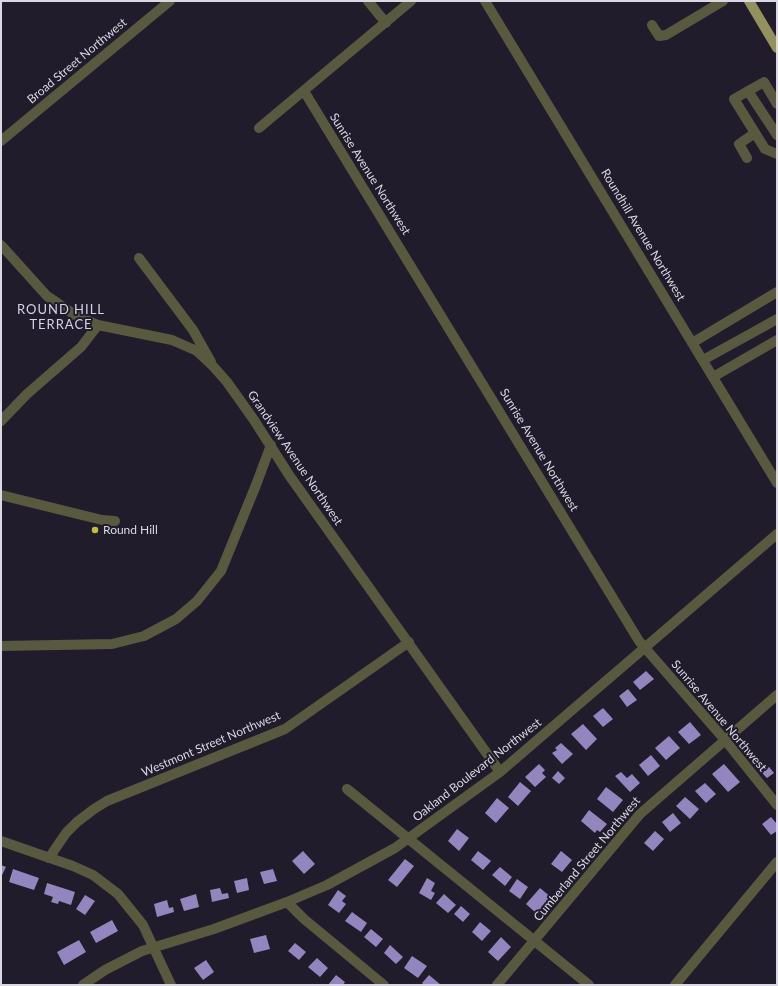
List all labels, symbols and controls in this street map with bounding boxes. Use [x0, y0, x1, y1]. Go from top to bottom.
street label: Broad Street Northwest [24, 15, 130, 107]
street label: Sunrise Avenue Northwest [327, 111, 413, 237]
street label: Roundhill Avenue Northwest [598, 166, 688, 304]
district label: ROUND HILL TERRACE [17, 302, 105, 333]
street label: Sunrise Avenue Northwest [497, 386, 581, 514]
street label: Grandview Avenue Northwest [245, 388, 345, 528]
place label: Round Hill [103, 523, 158, 537]
marker: Round Hill [90, 525, 100, 535]
street label: Sunrise Avenue Northwest [668, 657, 770, 775]
street label: Westmont Street Northwest [140, 708, 282, 780]
street label: Oakland Boulevard Northwest [410, 715, 544, 825]
street label: Cumberland Street Northwest [531, 794, 643, 924]

